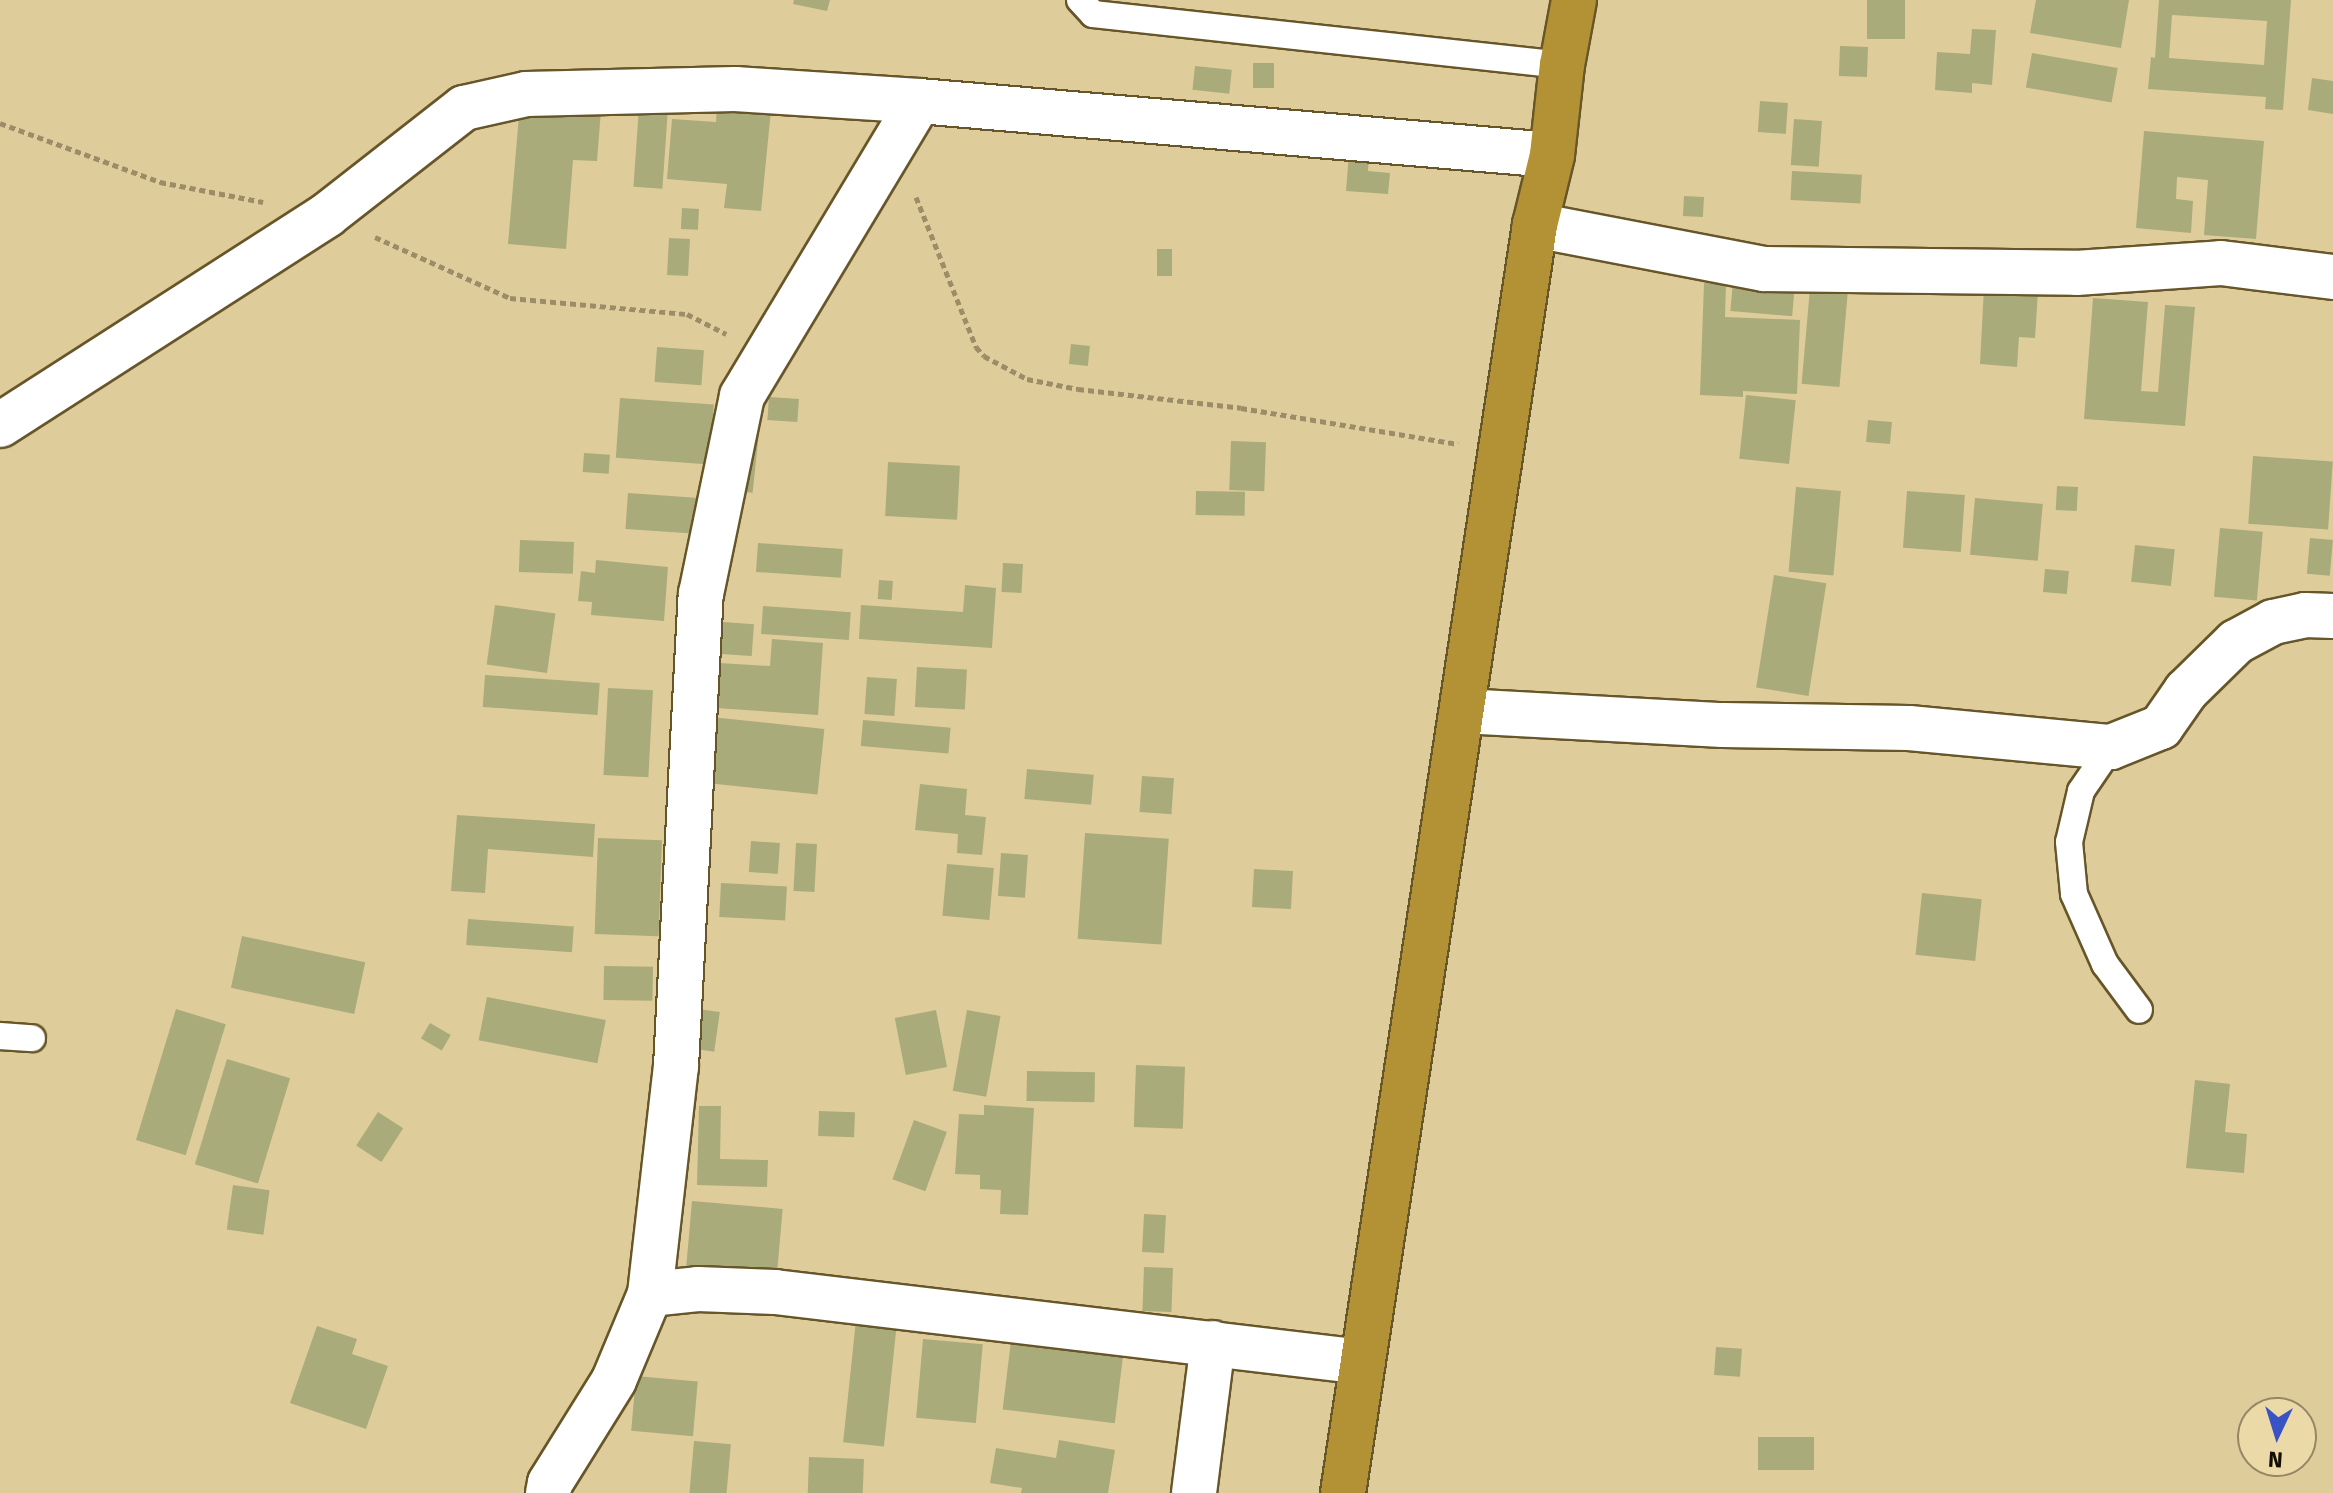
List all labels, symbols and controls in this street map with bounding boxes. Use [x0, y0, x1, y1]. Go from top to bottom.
north arrow [2237, 1397, 2317, 1477]
text: N [2267, 1445, 2284, 1473]

